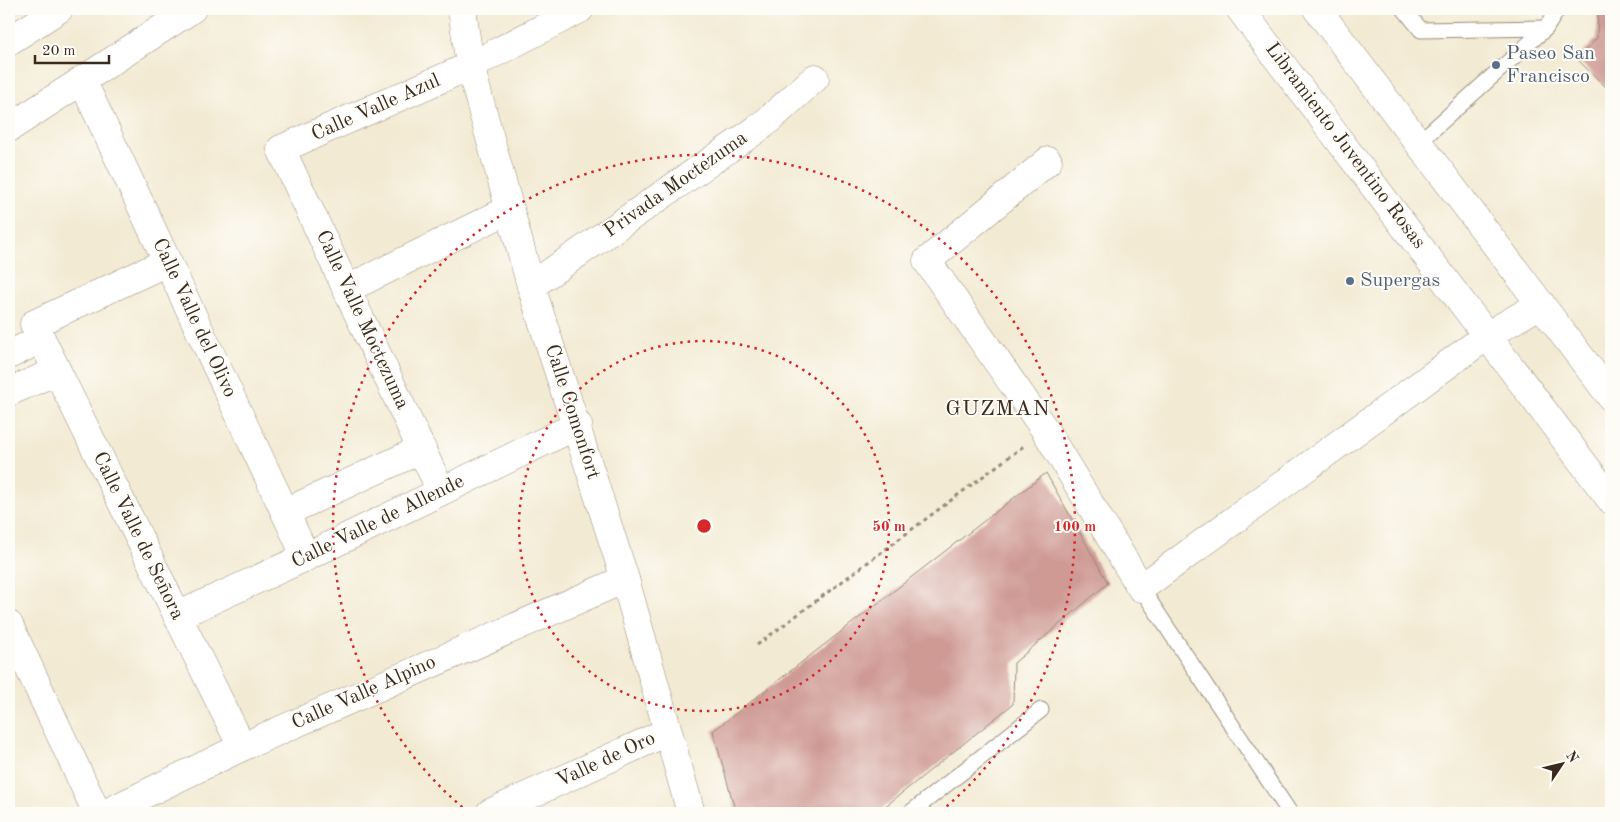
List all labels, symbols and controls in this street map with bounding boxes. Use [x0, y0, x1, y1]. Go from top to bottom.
scale bar [35, 32, 109, 64]
street label: Libramiento Juventino Rosas [1261, 39, 1429, 253]
text: 20 m [42, 44, 76, 59]
place label: Paseo San Francisco [1506, 44, 1595, 87]
marker: Paseo San Francisco [1490, 59, 1502, 71]
street label: Calle Valle Azul [309, 71, 443, 145]
street label: Privada Moctezuma [601, 128, 751, 242]
street label: Calle Valle Moctezuma [312, 227, 412, 413]
street label: Calle Valle del Olivo [148, 235, 240, 401]
place label: Supergas [1360, 271, 1440, 291]
marker: Supergas [1344, 275, 1356, 287]
street label: Calle Comonfort [541, 342, 603, 482]
district label: GUZMAN [945, 398, 1051, 420]
street label: Calle Valle de Señora [89, 449, 187, 623]
street label: Calle Valle de Allende [289, 472, 467, 572]
centre of rings [695, 517, 713, 535]
text: 50 m [872, 520, 906, 535]
text: 100 m [1054, 520, 1096, 535]
street label: Calle Valle Alpino [289, 652, 439, 734]
street label: Valle de Oro [553, 728, 659, 792]
north arrow [1538, 740, 1588, 790]
text: N [1563, 749, 1581, 766]

